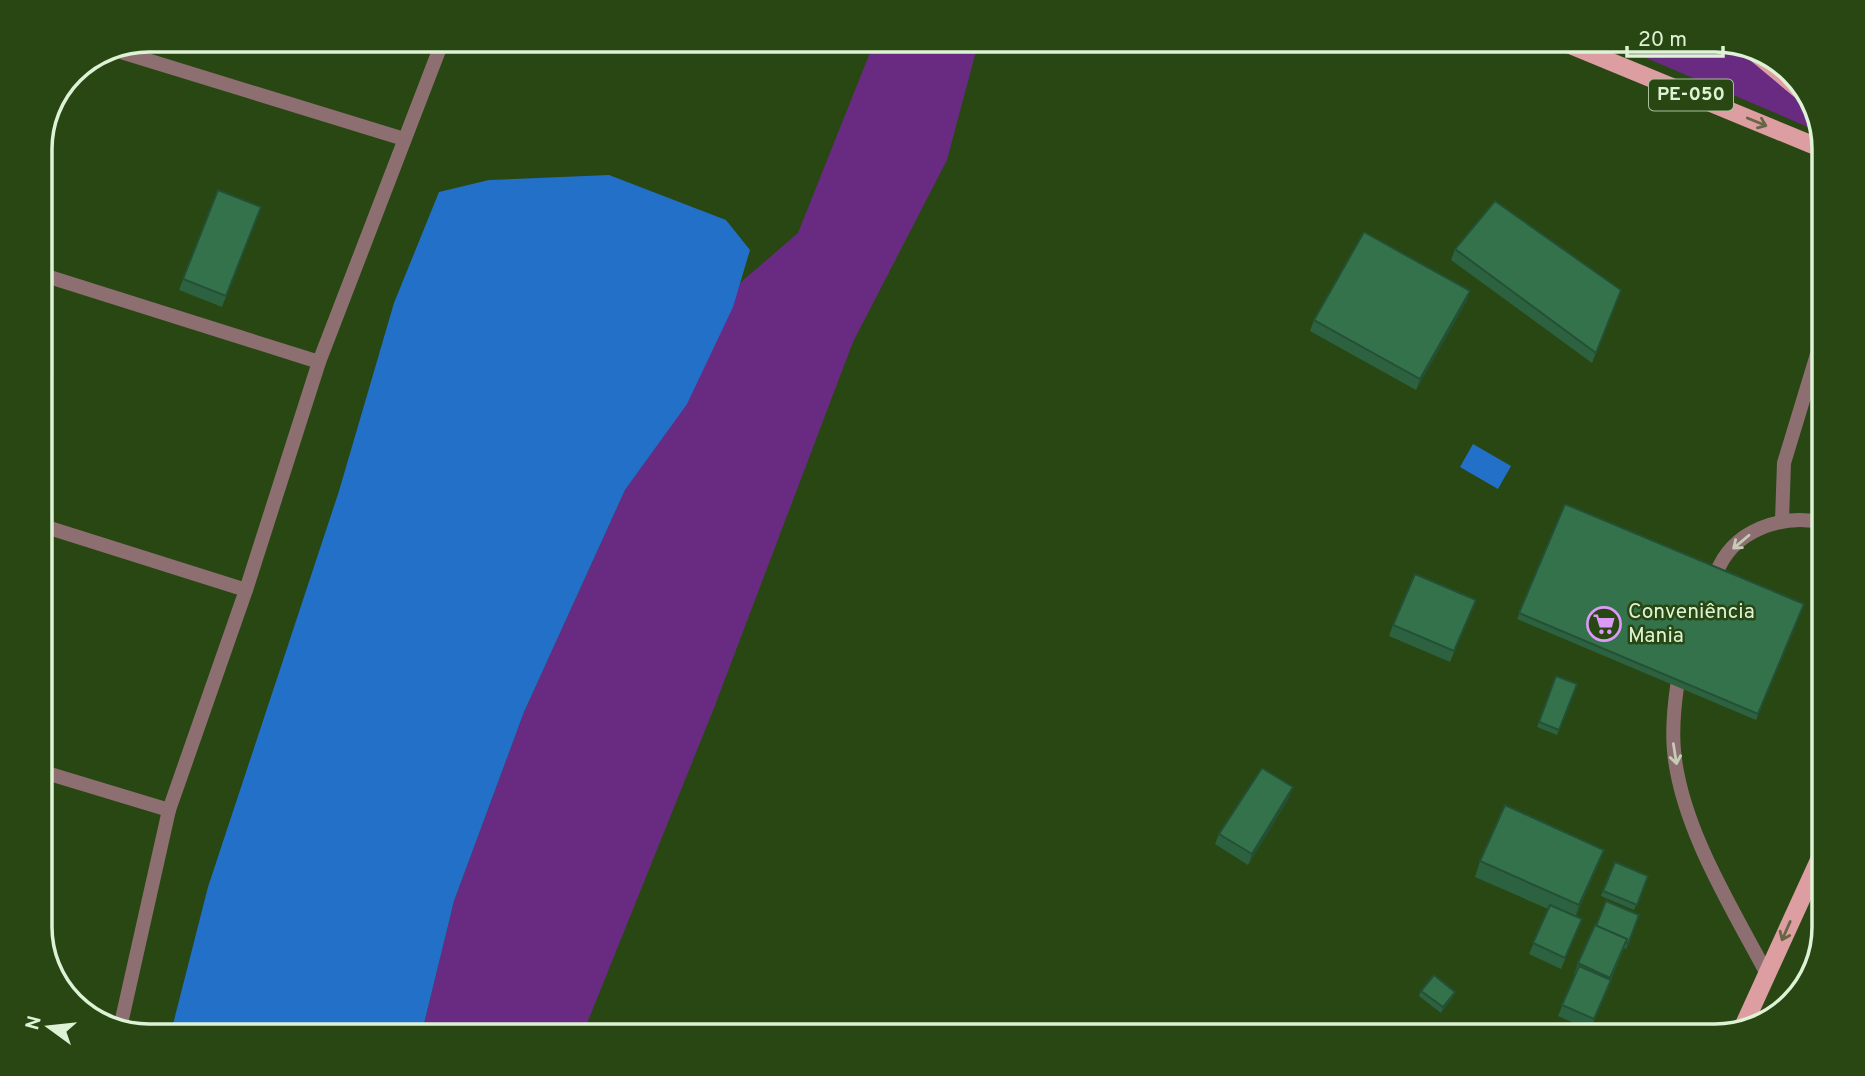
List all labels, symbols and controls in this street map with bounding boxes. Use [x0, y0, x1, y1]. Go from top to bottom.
scale bar [1627, 14, 1723, 58]
text: 20 m [1638, 27, 1687, 54]
road number: PE-050 [1649, 80, 1733, 110]
one-way arrow [1746, 117, 1767, 130]
one-way arrow [1732, 534, 1750, 550]
place label: Conveniência Mania [1628, 599, 1755, 650]
supermarket icon: Conveniência Mania [1585, 605, 1623, 643]
one-way arrow [1669, 742, 1682, 765]
one-way arrow [1779, 920, 1793, 941]
north arrow [14, 992, 84, 1062]
text: N [21, 1013, 48, 1033]

